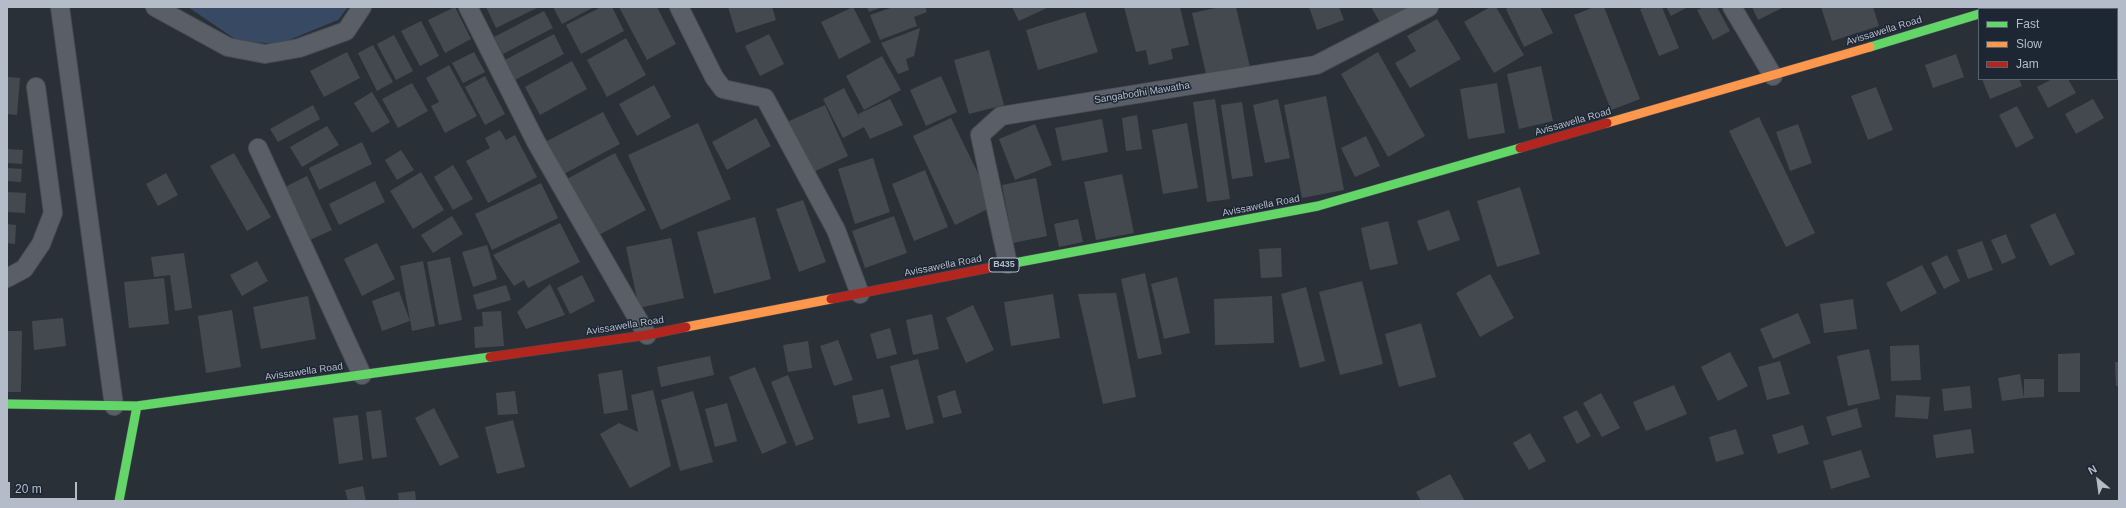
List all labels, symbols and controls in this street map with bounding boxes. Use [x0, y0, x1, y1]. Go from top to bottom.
legend [1978, 8, 2118, 80]
street label: Avissawella Road [1845, 14, 1923, 48]
text: Fast [2016, 17, 2039, 31]
text: Slow [2016, 37, 2042, 51]
text: Jam [2016, 57, 2039, 71]
street label: Sangabodhi Mawatha [1093, 80, 1191, 106]
street label: Avissawella Road [1533, 105, 1613, 139]
street label: Avissawella Road [1221, 193, 1301, 219]
street label: Avissawella Road [903, 253, 983, 279]
road number: B435 [989, 258, 1019, 272]
street label: Avissawella Road [585, 314, 665, 338]
street label: Avissawella Road [264, 361, 344, 383]
north arrow [2078, 460, 2118, 500]
text: N [2086, 462, 2099, 477]
scale bar [10, 474, 79, 500]
text: 20 m [15, 482, 42, 496]

